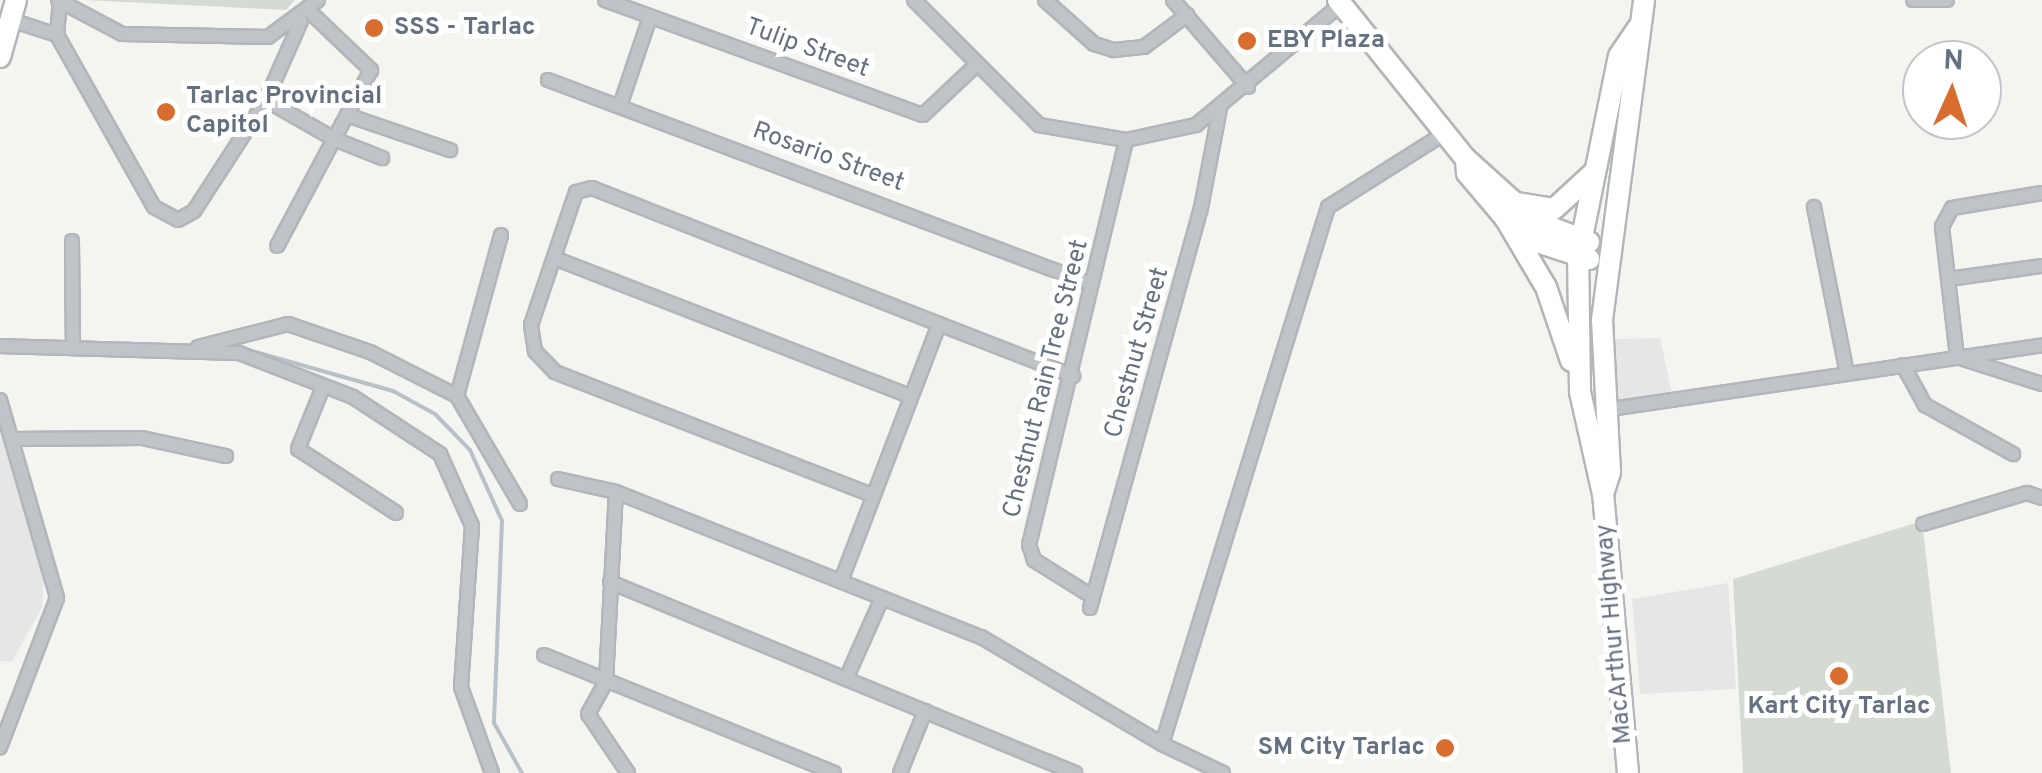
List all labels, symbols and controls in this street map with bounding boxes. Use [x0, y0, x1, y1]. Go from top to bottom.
place label: SSS - Tarlac [394, 13, 536, 43]
street label: Tulip Street [741, 13, 873, 85]
marker: SSS - Tarlac [363, 17, 385, 39]
place label: EBY Plaza [1267, 26, 1386, 56]
marker: EBY Plaza [1236, 30, 1258, 52]
north arrow [1902, 40, 2002, 140]
text: N [1942, 44, 1964, 81]
place label: Tarlac Provincial Capitol [186, 83, 382, 142]
marker: Tarlac Provincial Capitol [155, 101, 177, 123]
street label: Rosario Street [748, 117, 908, 199]
street label: Chestnut Rain Tree Street [998, 236, 1096, 522]
street label: Chestnut Street [1099, 264, 1177, 442]
street label: MacArthur Highway [1590, 523, 1640, 745]
marker: Kart City Tarlac [1828, 665, 1850, 687]
place label: Kart City Tarlac [1747, 692, 1931, 722]
place label: SM City Tarlac [1258, 733, 1425, 763]
marker: SM City Tarlac [1434, 737, 1456, 759]

